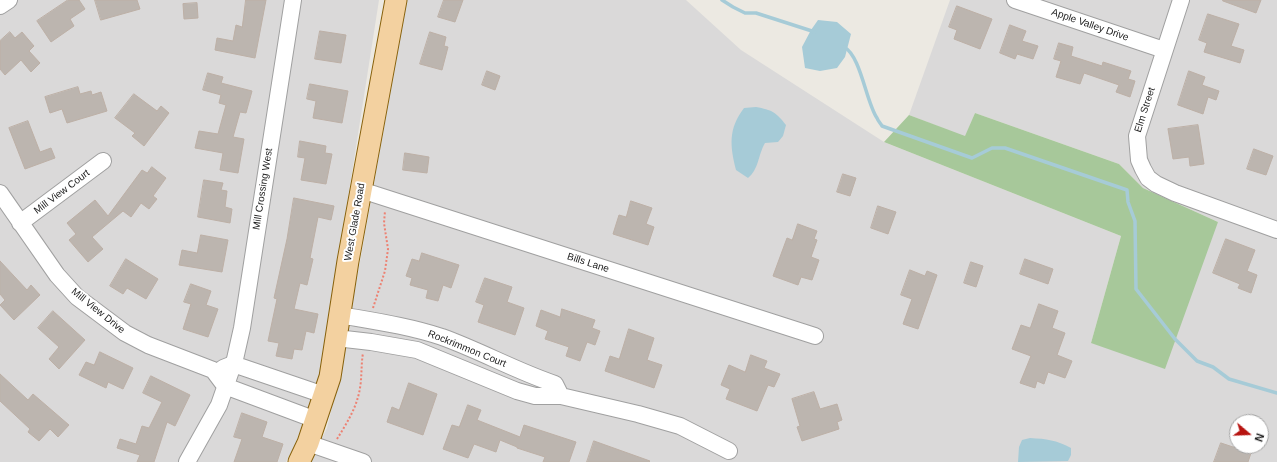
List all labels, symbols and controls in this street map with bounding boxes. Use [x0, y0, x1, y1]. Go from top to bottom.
street label: Apple Valley Drive [1050, 6, 1130, 44]
street label: Elm Street [1132, 86, 1158, 134]
street label: Mill Crossing West [251, 147, 275, 231]
street label: Mill View Court [32, 167, 92, 217]
street label: West Glade Road [342, 182, 368, 262]
street label: Bills Lane [566, 251, 610, 275]
street label: Mill View Drive [69, 286, 127, 336]
street label: Rockrimmon Court [426, 328, 508, 370]
north arrow [1229, 414, 1269, 454]
text: N [1252, 432, 1266, 443]

